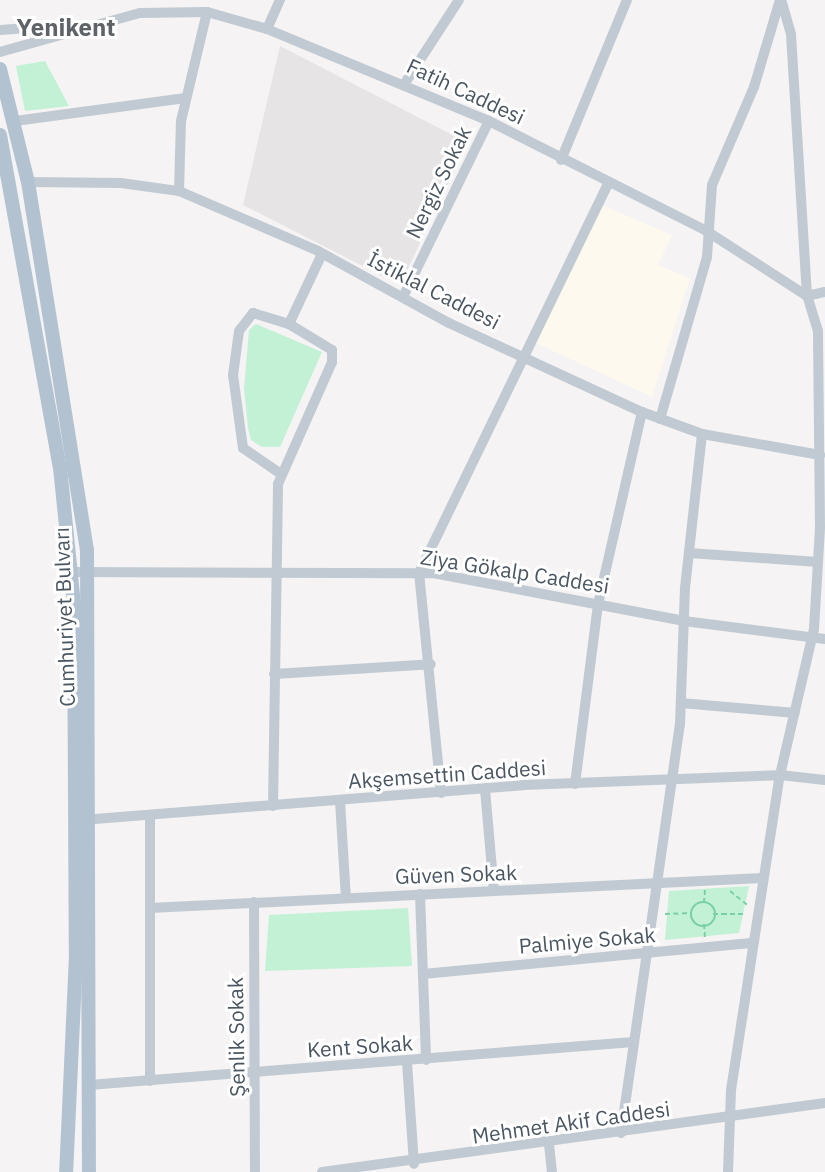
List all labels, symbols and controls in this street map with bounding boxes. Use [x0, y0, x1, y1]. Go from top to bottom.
district label: Yenikent [17, 14, 115, 42]
street label: Fatih Caddesi [403, 53, 529, 129]
street label: Nergiz Sokak [400, 122, 476, 242]
street label: İstiklal Caddesi [364, 246, 504, 334]
street label: Cumhuriyet Bulvarı [48, 527, 80, 707]
street label: Ziya Gökalp Caddesi [419, 544, 611, 598]
street label: Akşemsettin Caddesi [347, 755, 547, 793]
street label: Güven Sokak [394, 859, 518, 889]
street label: Palmiye Sokak [518, 921, 656, 959]
street label: Şenlik Sokak [222, 977, 250, 1097]
street label: Kent Sokak [306, 1030, 414, 1062]
street label: Mehmet Akif Caddesi [470, 1096, 672, 1148]

